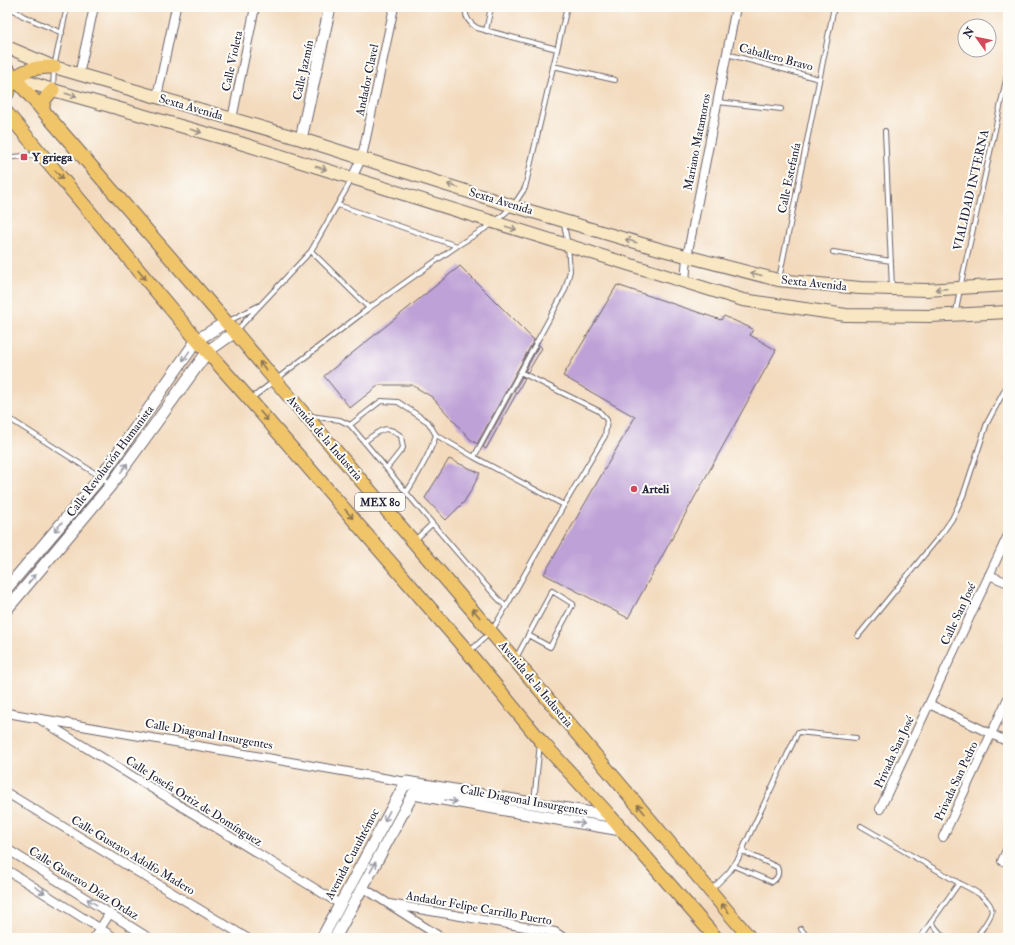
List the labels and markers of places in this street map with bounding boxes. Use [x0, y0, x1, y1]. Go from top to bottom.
place label: Y griega [31, 150, 73, 165]
marker: Y griega [19, 152, 29, 162]
place label: Arteli [641, 482, 670, 497]
marker: Arteli [629, 484, 639, 494]

